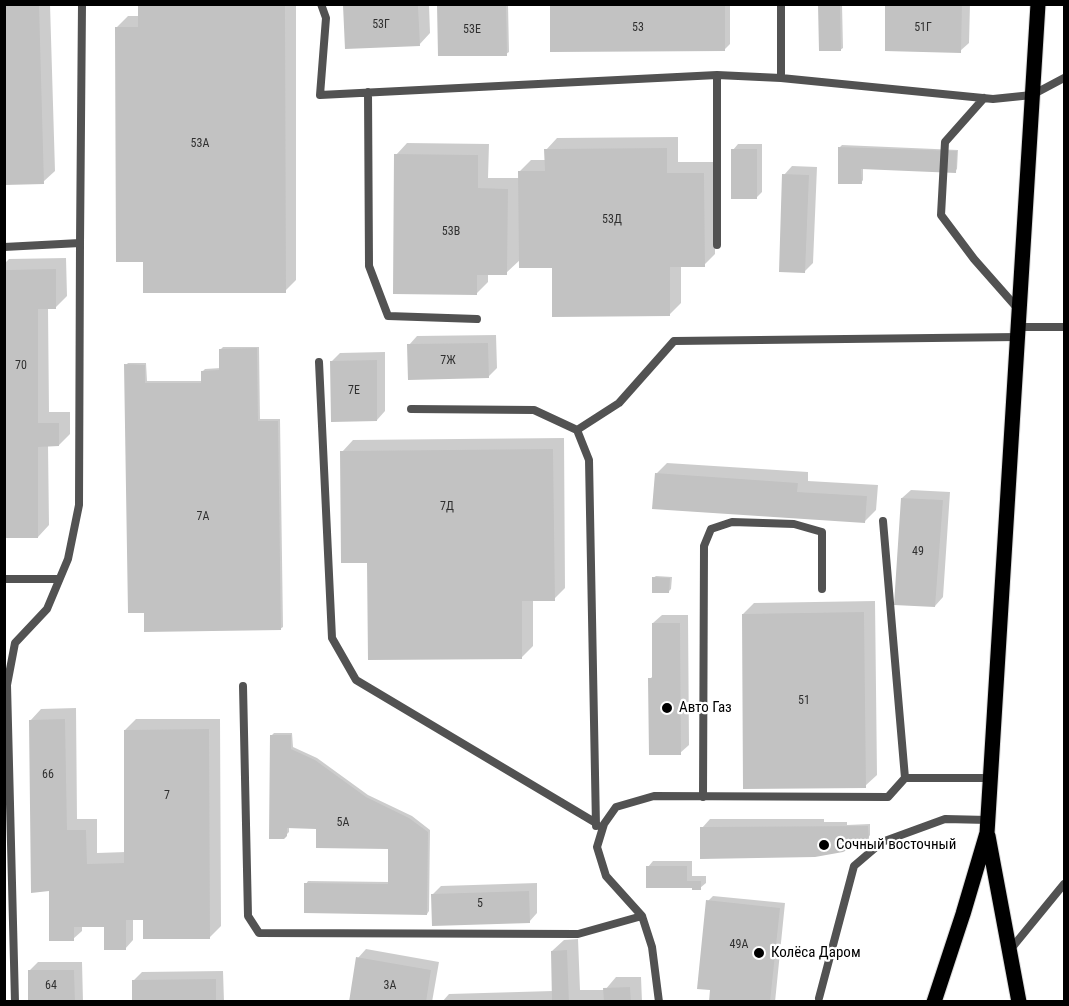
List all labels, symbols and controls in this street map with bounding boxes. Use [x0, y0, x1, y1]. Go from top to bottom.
house number: 53Г [372, 18, 390, 32]
house number: 53 [632, 21, 644, 35]
house number: 51Г [914, 21, 932, 35]
house number: 53Е [463, 23, 481, 37]
house number: 53А [191, 137, 209, 151]
house number: 53Д [602, 213, 622, 227]
house number: 53В [442, 225, 460, 239]
house number: 7Ж [440, 354, 456, 368]
house number: 70 [15, 359, 27, 373]
house number: 7Е [348, 384, 360, 398]
house number: 7Д [440, 500, 454, 514]
house number: 7А [197, 510, 209, 524]
house number: 49 [912, 545, 924, 559]
house number: 51 [798, 694, 810, 708]
place label: Авто Газ [679, 699, 732, 717]
marker: Авто Газ [660, 701, 674, 715]
house number: 66 [42, 768, 54, 782]
house number: 7 [164, 789, 170, 803]
house number: 5А [337, 816, 349, 830]
place label: Сочный восточный [836, 836, 956, 854]
marker: Сочный восточный [817, 838, 831, 852]
house number: 5 [477, 897, 483, 911]
house number: 49А [730, 938, 748, 952]
place label: Колёса Даром [771, 944, 861, 962]
marker: Колёса Даром [752, 946, 766, 960]
house number: 64 [45, 979, 57, 993]
house number: 3А [384, 979, 396, 993]

